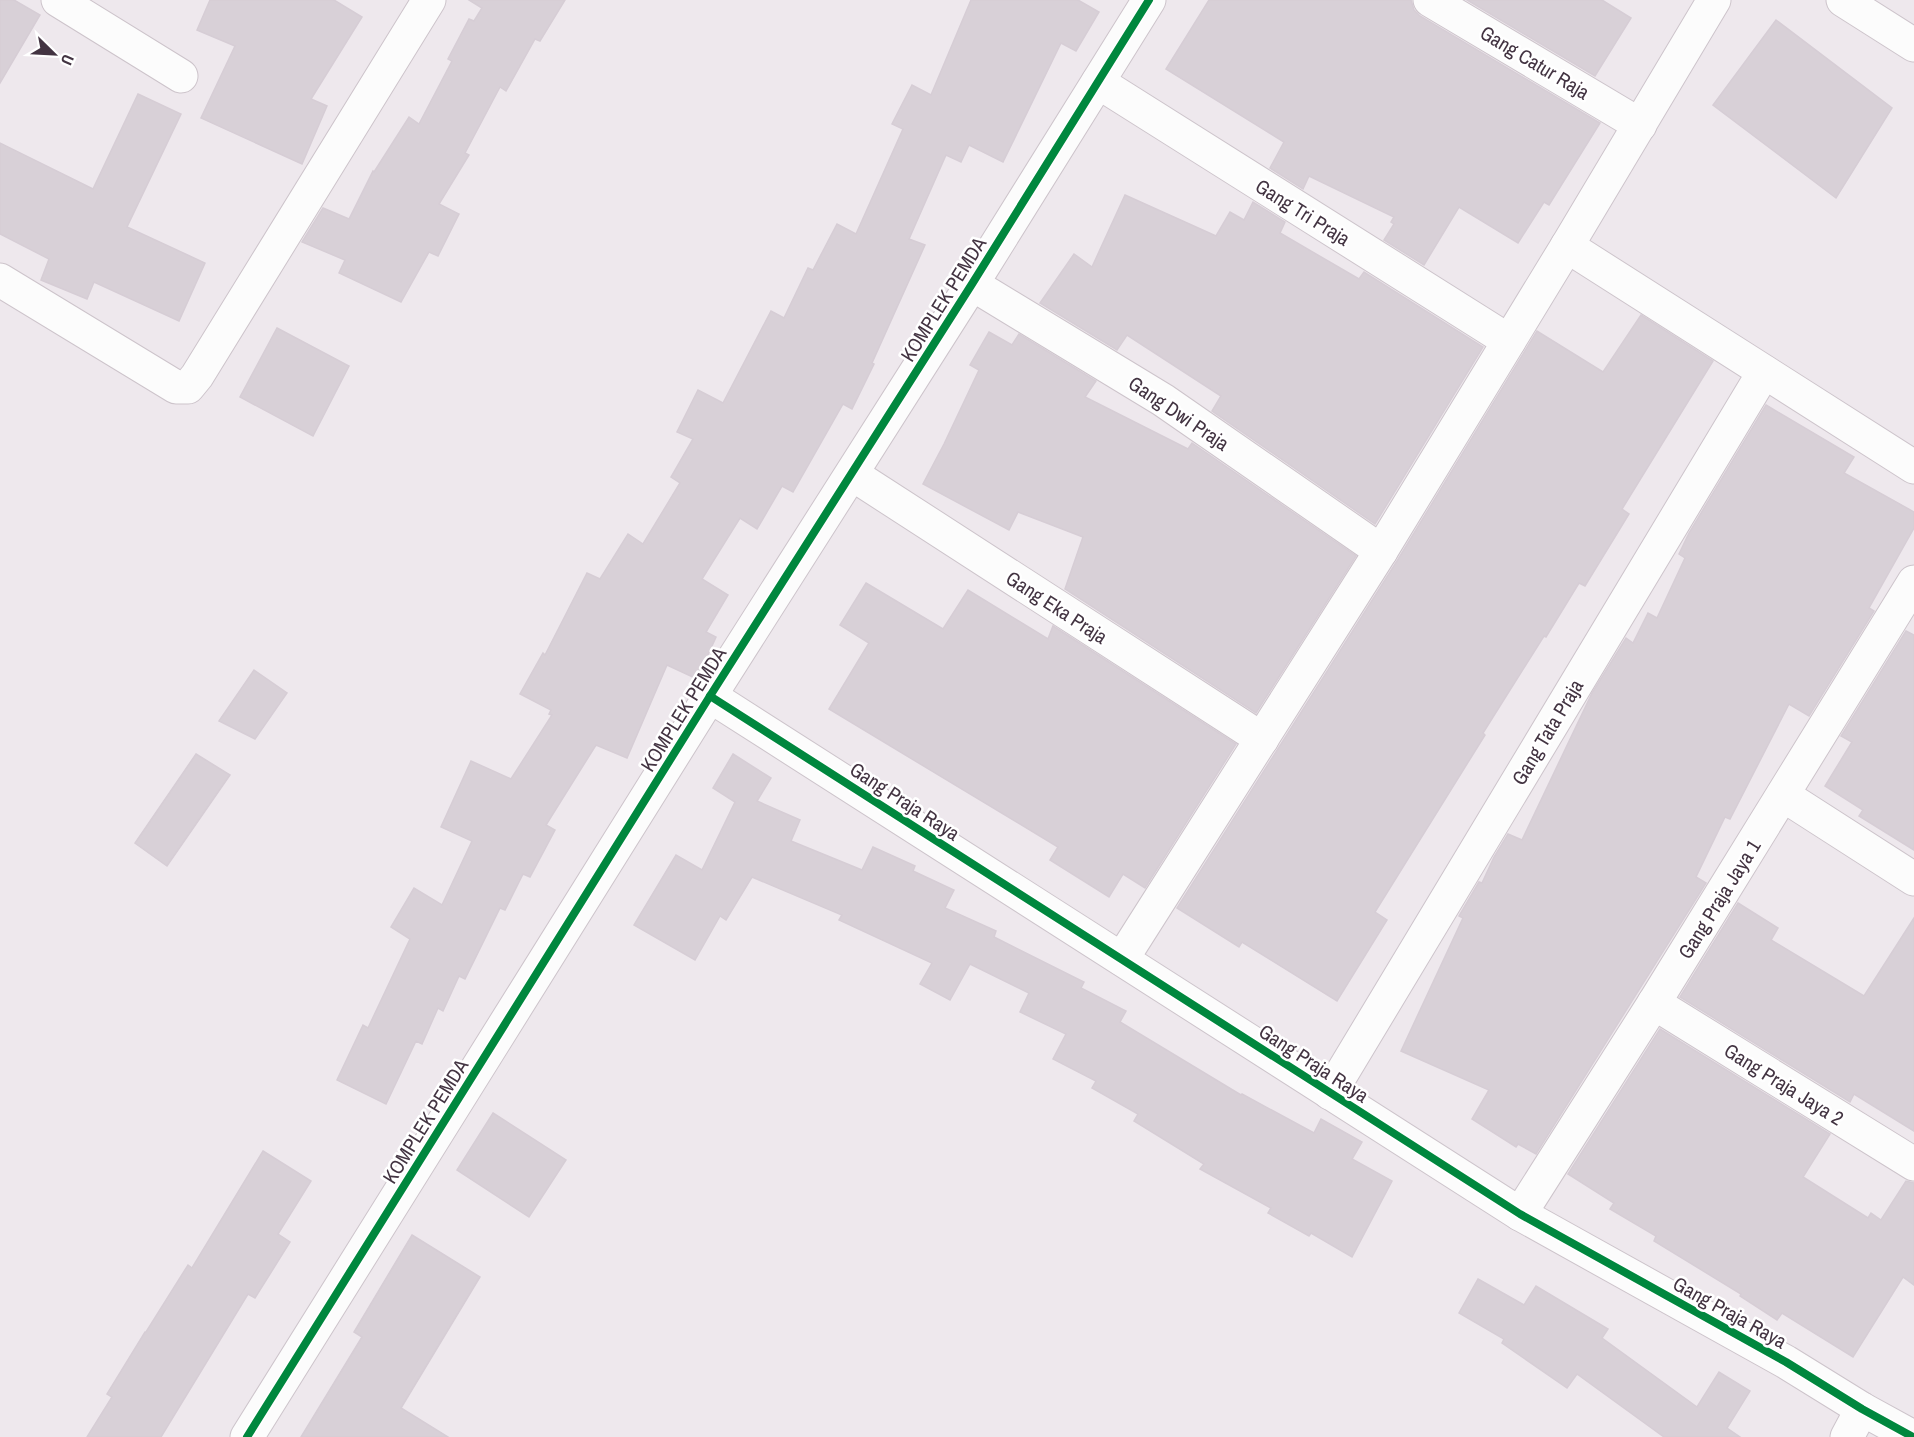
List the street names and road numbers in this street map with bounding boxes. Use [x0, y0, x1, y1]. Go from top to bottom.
street label: Gang Catur Raja [1475, 19, 1595, 105]
street label: Gang Tri Praja [1251, 172, 1355, 252]
street label: KOMPLEK PEMDA [894, 232, 992, 366]
street label: Gang Dwi Praja [1123, 369, 1235, 457]
street label: Gang Eka Praja [1001, 564, 1113, 650]
street label: KOMPLEK PEMDA [634, 642, 732, 776]
street label: Gang Tata Praja [1505, 674, 1589, 790]
street label: Gang Praja Raya [845, 755, 965, 847]
street label: Gang Praja Jaya 1 [1672, 834, 1766, 964]
street label: Gang Praja Raya [1254, 1017, 1374, 1109]
street label: Gang Praja Jaya 2 [1719, 1037, 1849, 1131]
street label: KOMPLEK PEMDA [376, 1054, 474, 1188]
street label: Gang Praja Raya [1668, 1270, 1792, 1354]

